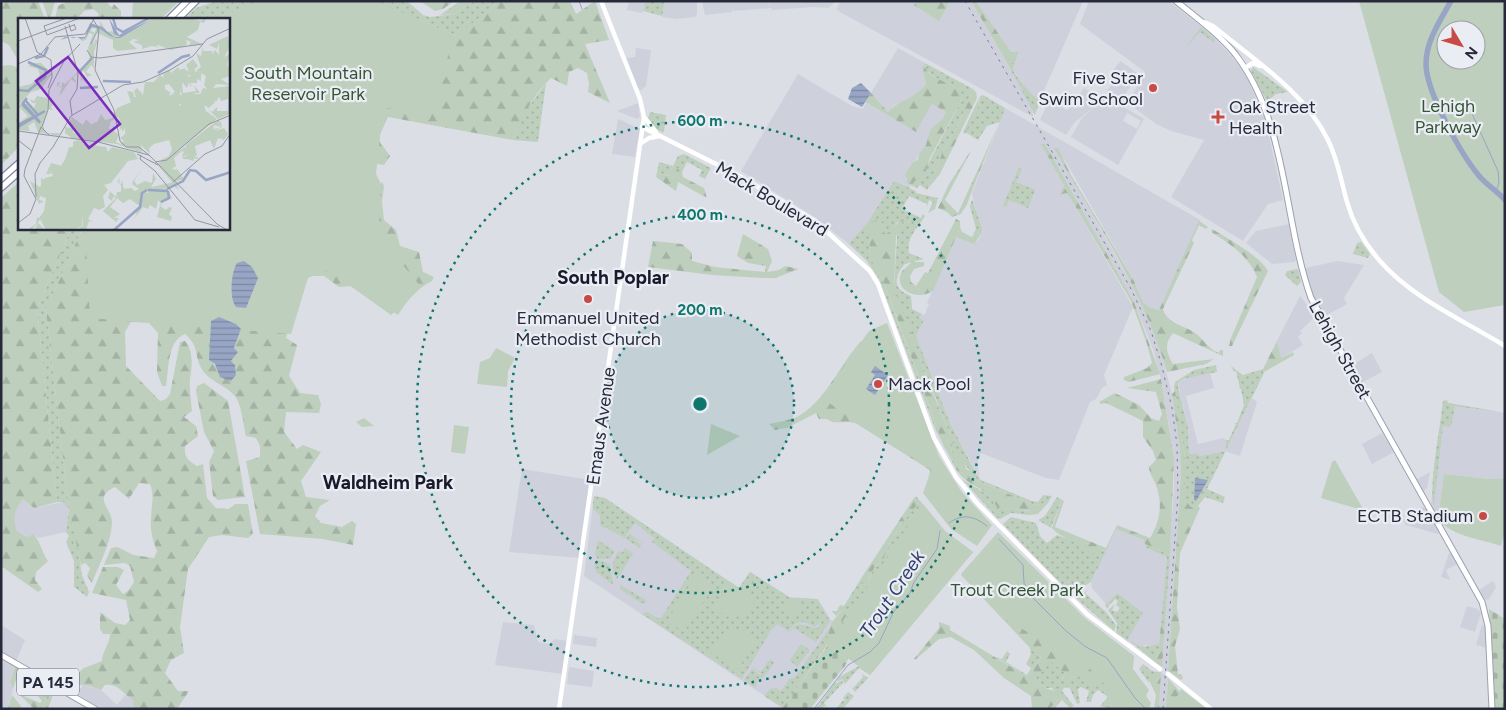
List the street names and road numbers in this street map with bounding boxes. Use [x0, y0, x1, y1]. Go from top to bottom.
street label: Mack Boulevard [712, 157, 832, 241]
street label: Lehigh Street [1304, 297, 1376, 403]
street label: Emaus Avenue [582, 365, 620, 486]
road number: PA 145 [17, 669, 79, 696]

